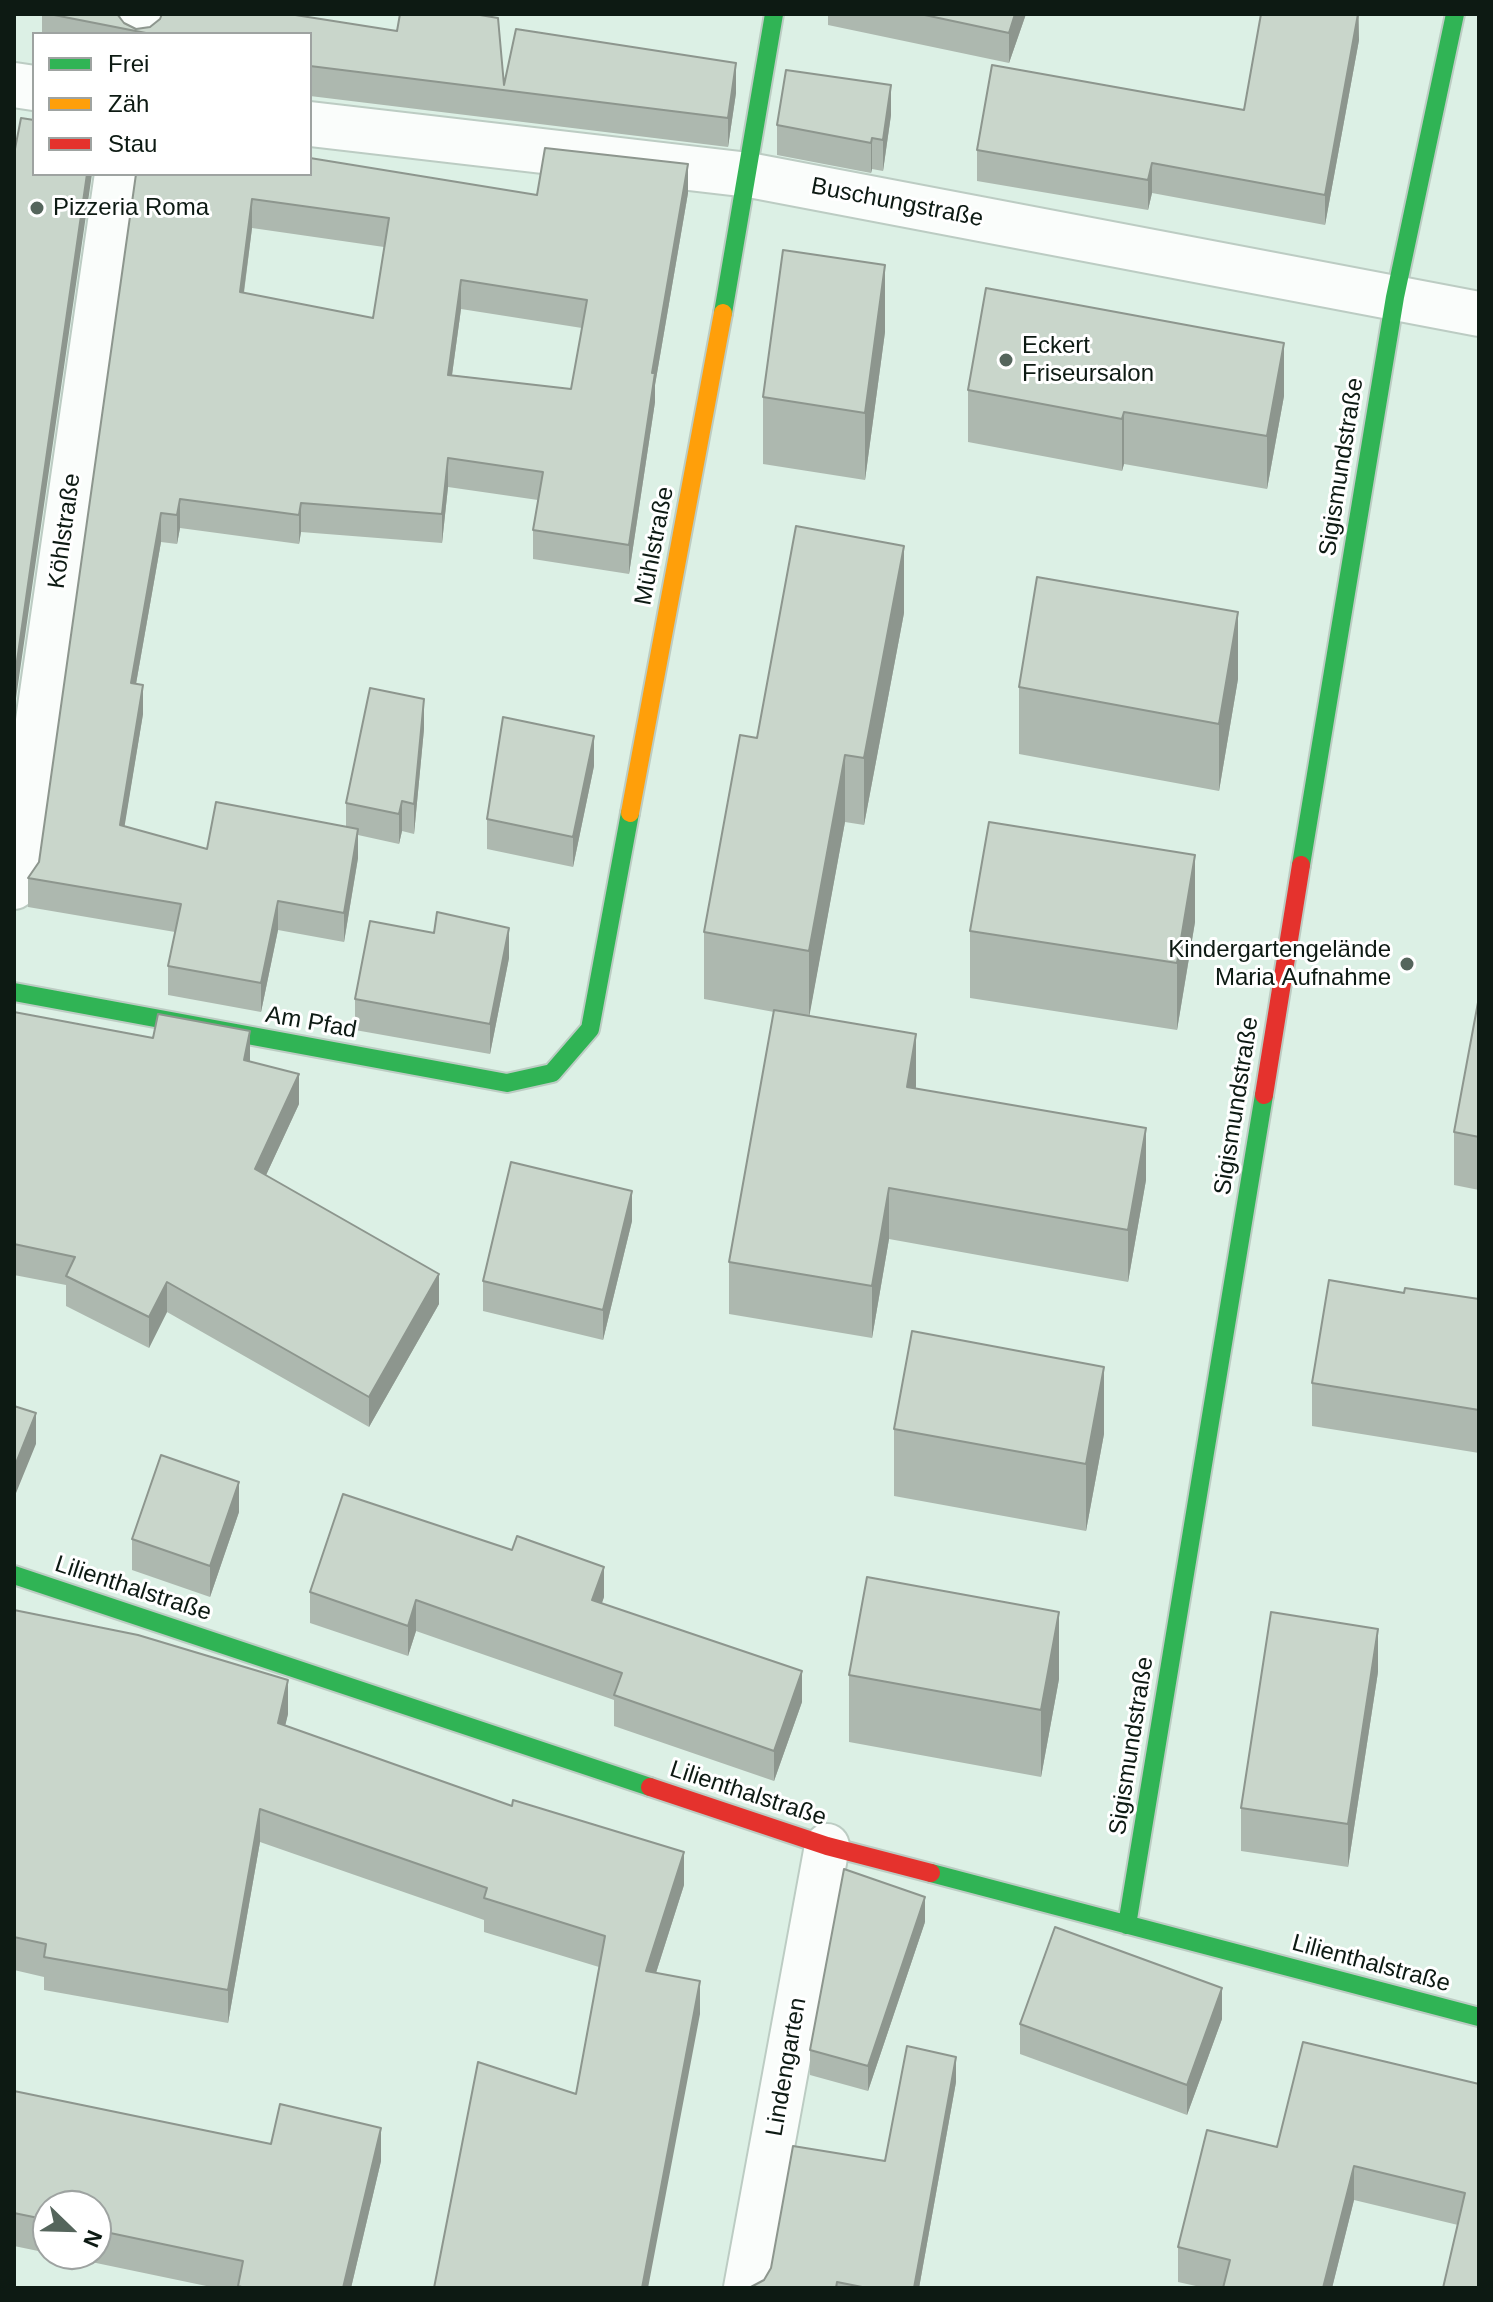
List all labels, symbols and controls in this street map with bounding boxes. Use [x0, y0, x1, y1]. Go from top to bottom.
legend [32, 32, 312, 176]
text: Frei [108, 50, 149, 77]
text: Zäh [108, 90, 149, 117]
text: Stau [108, 130, 157, 157]
street label: Buschungstraße [808, 172, 986, 234]
place label: Pizzeria Roma [53, 194, 209, 222]
marker: Pizzeria Roma [28, 199, 46, 217]
place label: Eckert Friseursalon [1022, 332, 1154, 388]
marker: Eckert Friseursalon [997, 351, 1015, 369]
street label: Sigismundstraße [1314, 376, 1370, 558]
street label: Köhlstraße [43, 472, 87, 590]
street label: Mühlstraße [629, 484, 681, 608]
place label: Kindergartengelände Maria Aufnahme [1168, 936, 1391, 992]
marker: Kindergartengelände Maria Aufnahme [1398, 955, 1416, 973]
street label: Am Pfad [263, 1001, 359, 1045]
street label: Sigismundstraße [1209, 1015, 1265, 1197]
street label: Lilienthalstraße [51, 1550, 215, 1628]
street label: Sigismundstraße [1104, 1655, 1160, 1837]
street label: Lilienthalstraße [666, 1755, 830, 1833]
street label: Lilienthalstraße [1289, 1929, 1453, 1999]
street label: Lindengarten [761, 1996, 813, 2138]
north arrow [32, 2190, 112, 2270]
text: N [78, 2227, 107, 2251]

